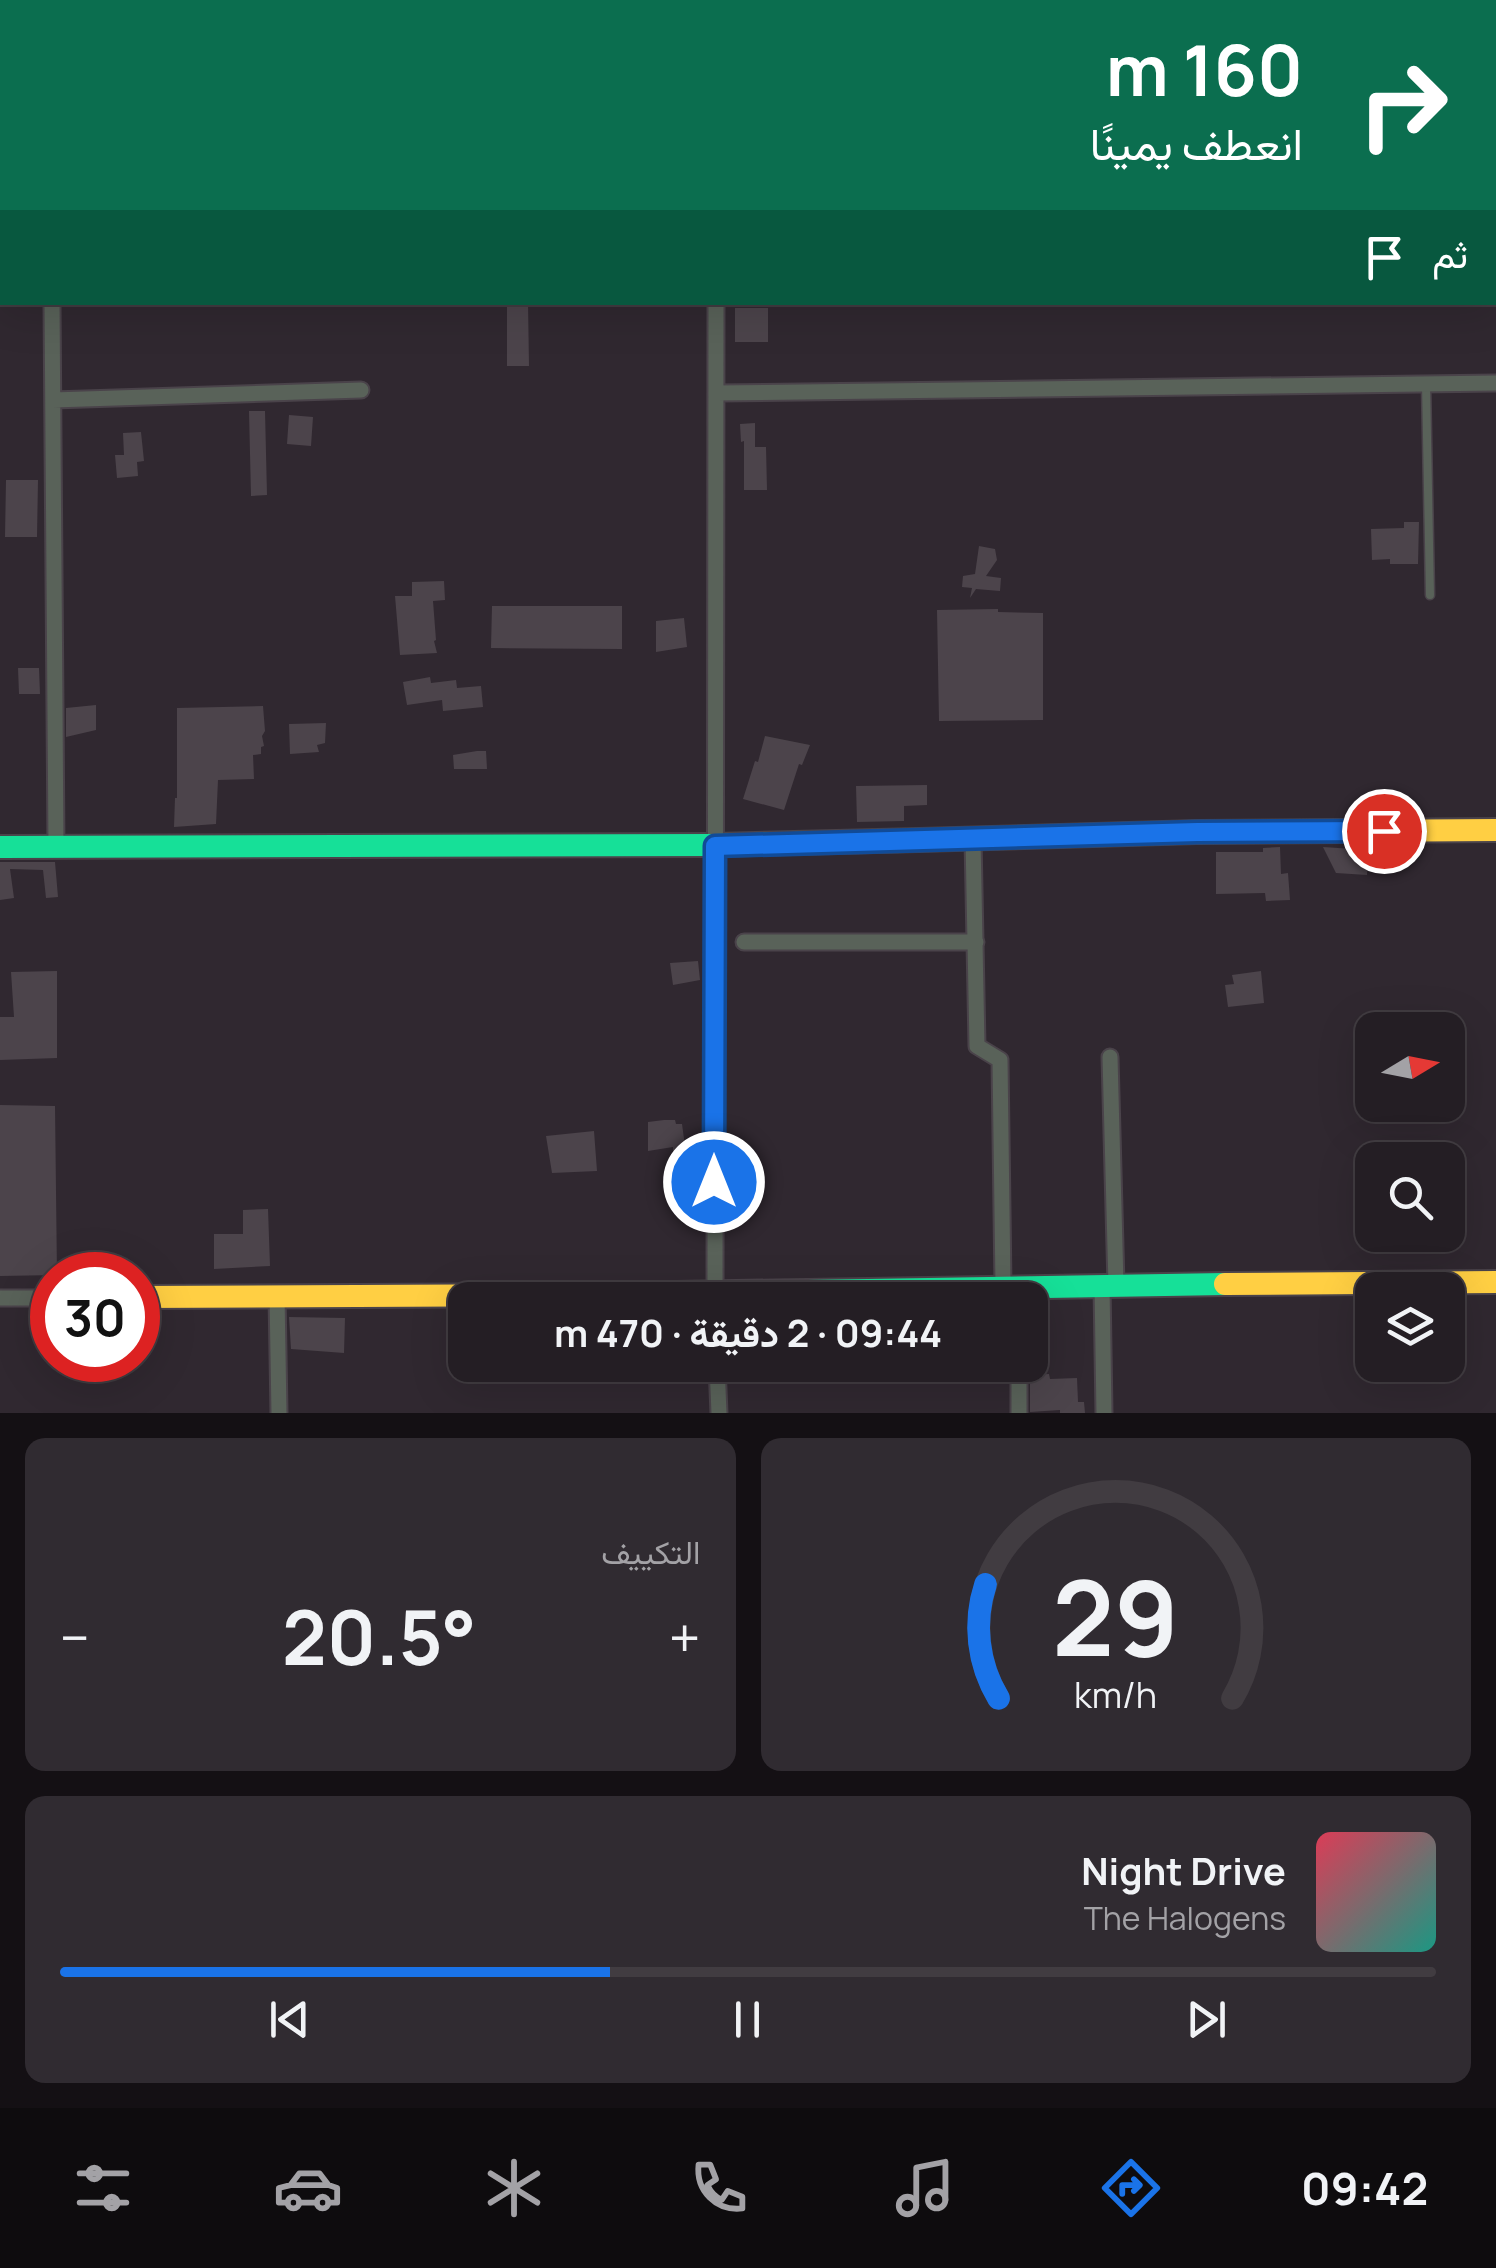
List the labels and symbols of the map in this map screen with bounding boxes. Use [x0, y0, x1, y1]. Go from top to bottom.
pin [1342, 789, 1427, 874]
north arrow [1355, 1012, 1465, 1122]
position arrow [662, 1130, 766, 1234]
speed limit sign: 30 [30, 1252, 160, 1382]

